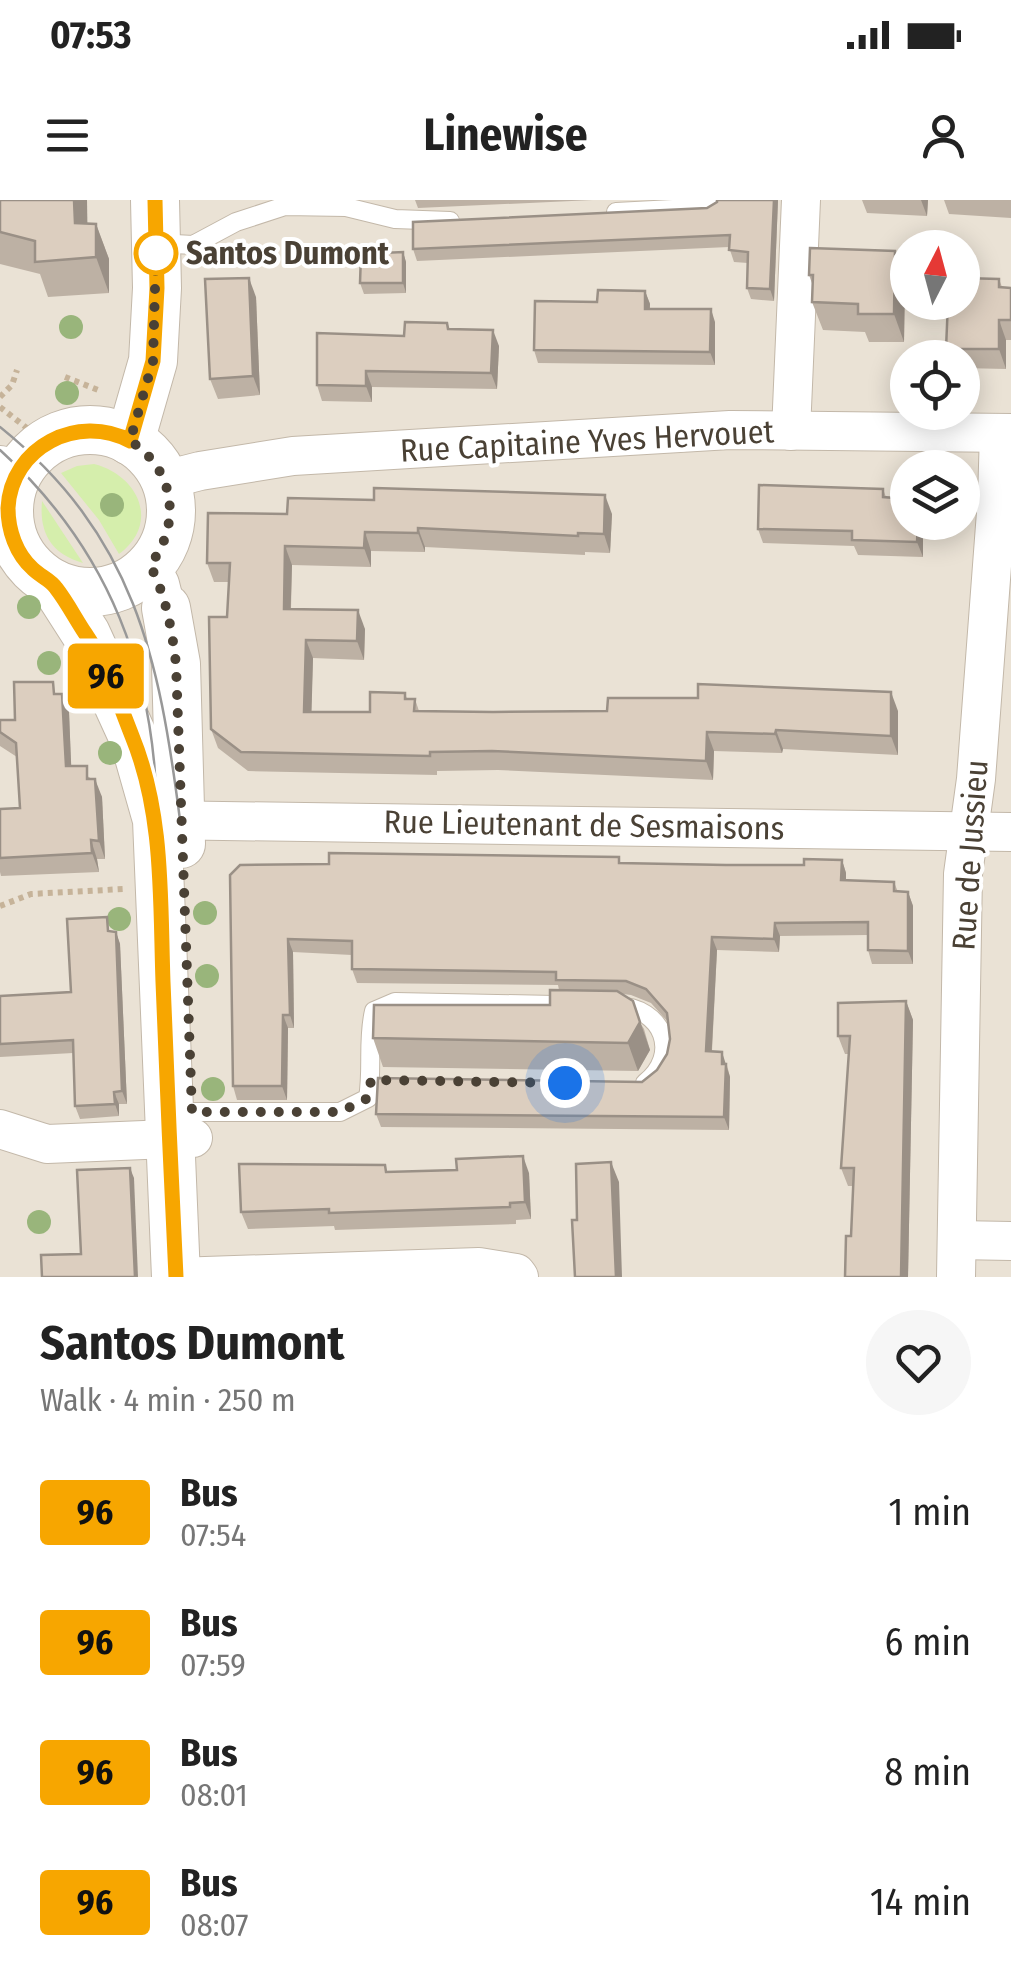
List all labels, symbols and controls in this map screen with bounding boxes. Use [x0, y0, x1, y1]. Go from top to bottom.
text: 07:53 [50, 12, 132, 58]
icon: menu [40, 108, 95, 163]
text: Linewise [423, 108, 588, 162]
icon: person [916, 108, 971, 163]
north arrow [890, 230, 980, 320]
map controls [890, 230, 980, 540]
marker: Santos Dumont [135, 232, 177, 274]
place label: Santos Dumont [186, 234, 390, 272]
button: locate [890, 340, 980, 430]
street label: Rue Capitaine Yves Hervouet [399, 412, 775, 470]
button: layers [890, 450, 980, 540]
line badge: 96 [61, 644, 151, 708]
text: 96 [88, 655, 124, 697]
street label: Rue de Jussieu [944, 758, 996, 952]
street label: Rue Lieutenant de Sesmaisons [383, 803, 785, 847]
your location [540, 1058, 590, 1108]
button: heart [866, 1310, 971, 1415]
text: Santos Dumont [40, 1314, 344, 1372]
text: Walk · 4 min · 250 m [40, 1381, 296, 1419]
text: Bus [180, 1470, 238, 1516]
text: 1 min [888, 1489, 971, 1535]
text: 96 [77, 1491, 113, 1533]
text: 07:54 [180, 1516, 246, 1554]
text: Bus [180, 1600, 238, 1646]
text: 6 min [884, 1619, 971, 1665]
text: 96 [77, 1621, 113, 1663]
text: 07:59 [180, 1646, 246, 1684]
text: Bus [180, 1730, 238, 1776]
text: 8 min [884, 1749, 971, 1795]
text: 96 [77, 1751, 113, 1793]
text: 08:01 [180, 1776, 248, 1814]
text: Bus [180, 1860, 238, 1906]
text: 14 min [870, 1879, 971, 1925]
text: 96 [77, 1881, 113, 1923]
text: 08:07 [180, 1906, 249, 1944]

